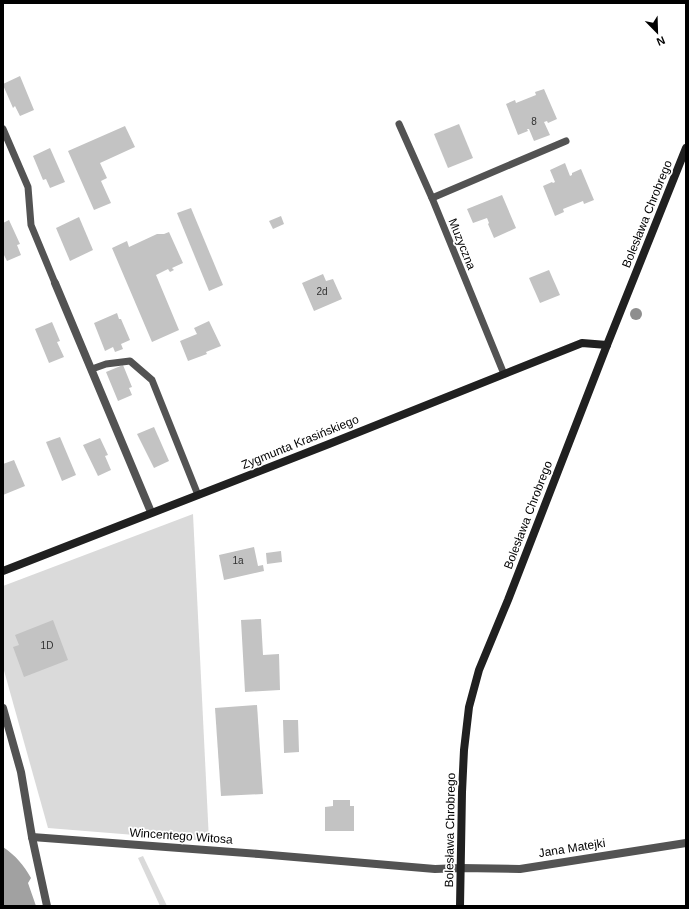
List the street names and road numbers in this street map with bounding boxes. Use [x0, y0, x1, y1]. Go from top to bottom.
street label: Bolesława Chrobrego [619, 158, 675, 270]
street label: Muzyczna [445, 216, 479, 272]
street label: Zygmunta Krasińskiego [239, 412, 361, 472]
street label: Bolesława Chrobrego [501, 459, 555, 571]
street label: Bolesława Chrobrego [442, 772, 458, 887]
street label: Wincentego Witosa [129, 825, 233, 847]
street label: Jana Matejki [538, 836, 606, 860]

